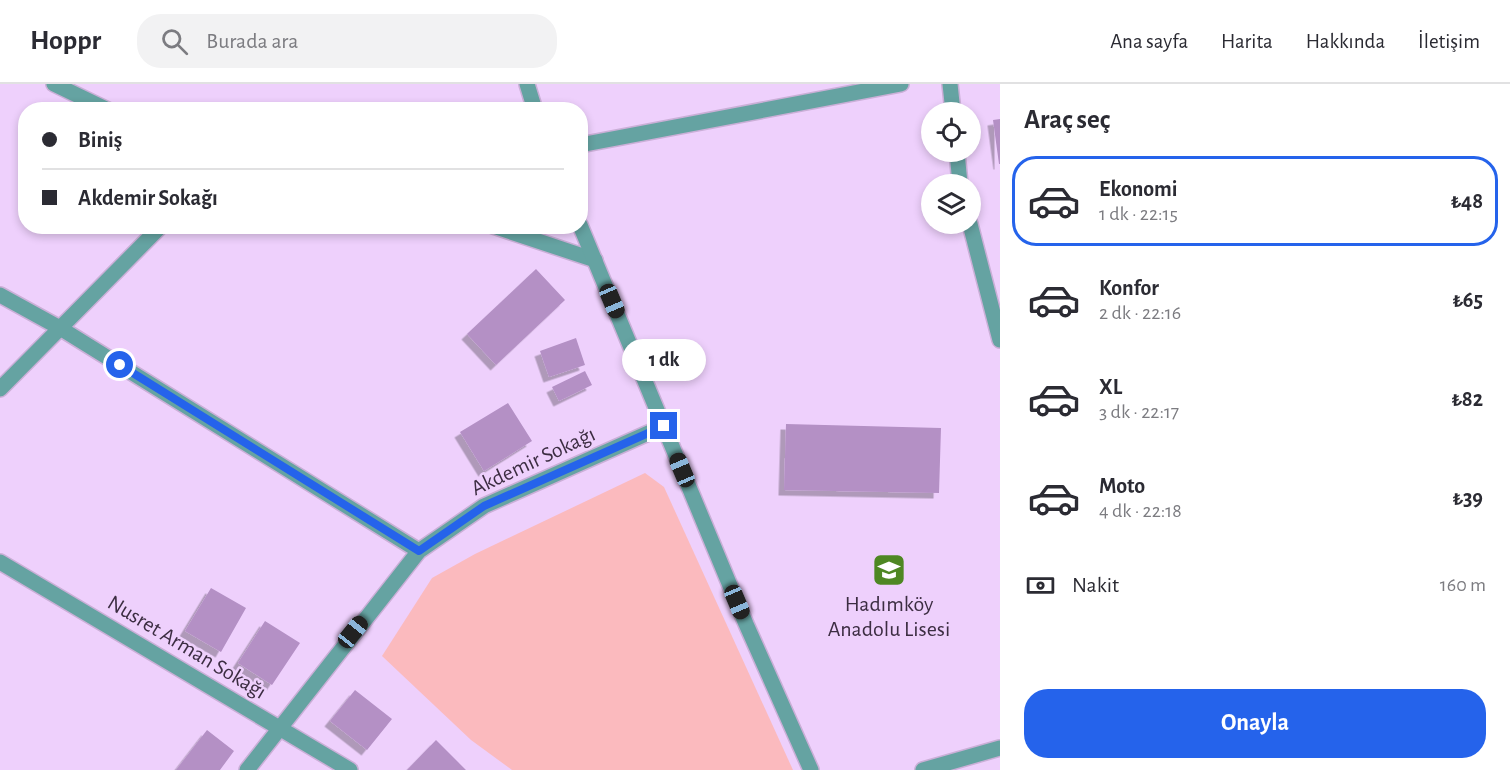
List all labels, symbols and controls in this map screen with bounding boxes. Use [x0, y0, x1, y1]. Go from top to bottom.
search box [137, 14, 557, 68]
icon: search [158, 25, 191, 58]
text: Hoppr [30, 27, 101, 55]
text: Burada ara [206, 30, 298, 52]
text: Ana sayfa [1110, 31, 1188, 52]
text: Harita [1221, 31, 1273, 52]
text: Hakkında [1306, 31, 1385, 52]
text: İletişim [1418, 31, 1480, 52]
map controls [921, 102, 981, 234]
button: locate [921, 102, 981, 162]
text: Araç seç [1024, 106, 1110, 133]
text: Biniş [78, 129, 122, 151]
button: layers [921, 174, 981, 234]
icon: car [1027, 174, 1081, 228]
text: Ekonomi [1099, 178, 1178, 200]
text: Akdemir Sokağı [78, 187, 218, 209]
text: ₺48 [1451, 190, 1483, 212]
text: 1 dk · 22:15 [1099, 204, 1178, 224]
icon: car [1027, 273, 1081, 327]
text: Konfor [1099, 277, 1159, 299]
car [597, 281, 627, 321]
text: ₺65 [1453, 289, 1483, 311]
text: 2 dk · 22:16 [1099, 303, 1181, 323]
callout: 1 dk [622, 339, 706, 381]
text: 1 dk [649, 350, 679, 370]
route start [106, 351, 133, 378]
icon: car [1027, 372, 1081, 426]
text: XL [1099, 376, 1122, 398]
text: ₺82 [1451, 388, 1483, 410]
text: 3 dk · 22:17 [1099, 402, 1179, 422]
route end [650, 412, 677, 439]
street label: Akdemir Sokağı [468, 423, 598, 499]
car [667, 450, 697, 490]
icon: car [1027, 471, 1081, 525]
text: Moto [1099, 475, 1145, 497]
text: ₺39 [1453, 487, 1483, 509]
text: 4 dk · 22:18 [1099, 501, 1182, 521]
school or university icon: Hadımköy Anadolu Lisesi [871, 552, 907, 588]
icon: cash [1024, 569, 1057, 602]
text: Nakit [1072, 574, 1119, 596]
text: 160 m [1440, 575, 1486, 595]
car [722, 582, 752, 622]
street label: Nusret Arman Sokağı [104, 591, 270, 703]
place label: Hadımköy Anadolu Lisesi [828, 593, 950, 640]
car [335, 612, 371, 652]
button: Onayla [1024, 689, 1486, 758]

